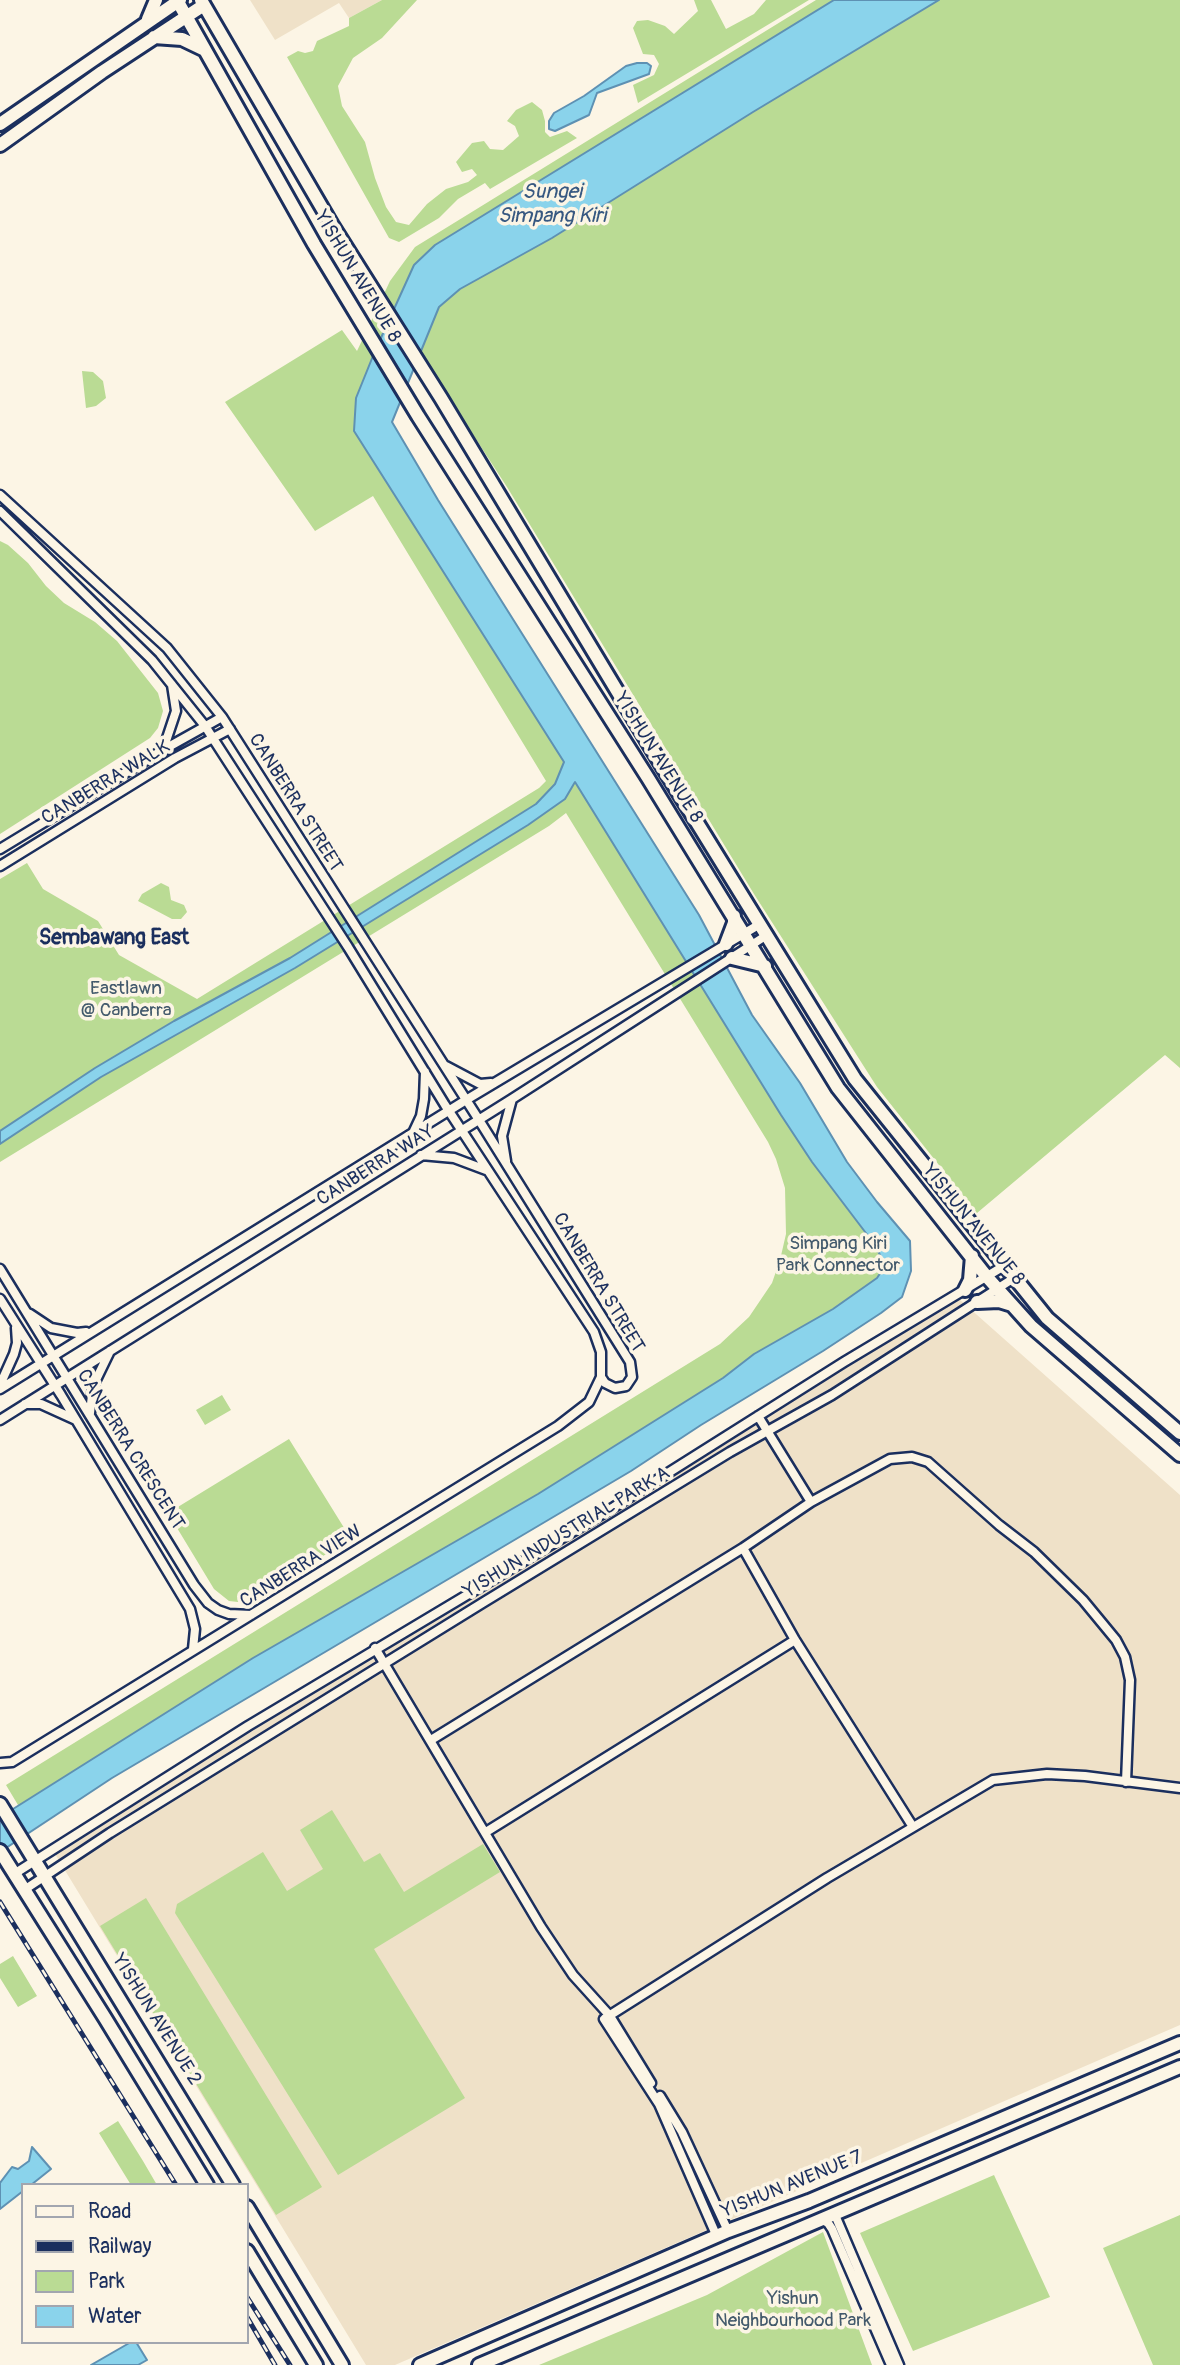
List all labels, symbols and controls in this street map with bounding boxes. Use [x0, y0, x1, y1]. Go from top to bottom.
water label: Sungei Simpang Kiri [498, 180, 606, 230]
street label: YISHUN AVENUE 8 [309, 207, 405, 347]
street label: YISHUN AVENUE 8 [609, 689, 707, 827]
street label: CANBERRA STREET [243, 730, 347, 876]
street label: CANBERRA WALK [38, 736, 174, 830]
district label: Sembawang East [39, 926, 189, 952]
park label: Eastlawn @ Canberra [80, 978, 172, 1022]
street label: CANBERRA WAY [313, 1121, 439, 1211]
street label: YISHUN AVENUE 8 [917, 1160, 1029, 1290]
street label: CANBERRA STREET [547, 1209, 649, 1357]
park label: Simpang Kiri Park Connector [776, 1233, 900, 1277]
street label: CANBERRA CRESCENT [71, 1365, 189, 1535]
street label: YISHUN INDUSTRIAL PARK A [460, 1462, 674, 1604]
street label: CANBERRA VIEW [236, 1521, 366, 1613]
street label: YISHUN AVENUE 2 [106, 1950, 206, 2090]
street label: YISHUN AVENUE 7 [718, 2146, 866, 2224]
legend [21, 2183, 248, 2344]
text: Road [88, 2198, 132, 2225]
text: Railway [88, 2233, 152, 2260]
text: Park [88, 2268, 125, 2295]
park label: Yishun Neighbourhood Park [715, 2288, 871, 2332]
text: Water [88, 2303, 141, 2330]

